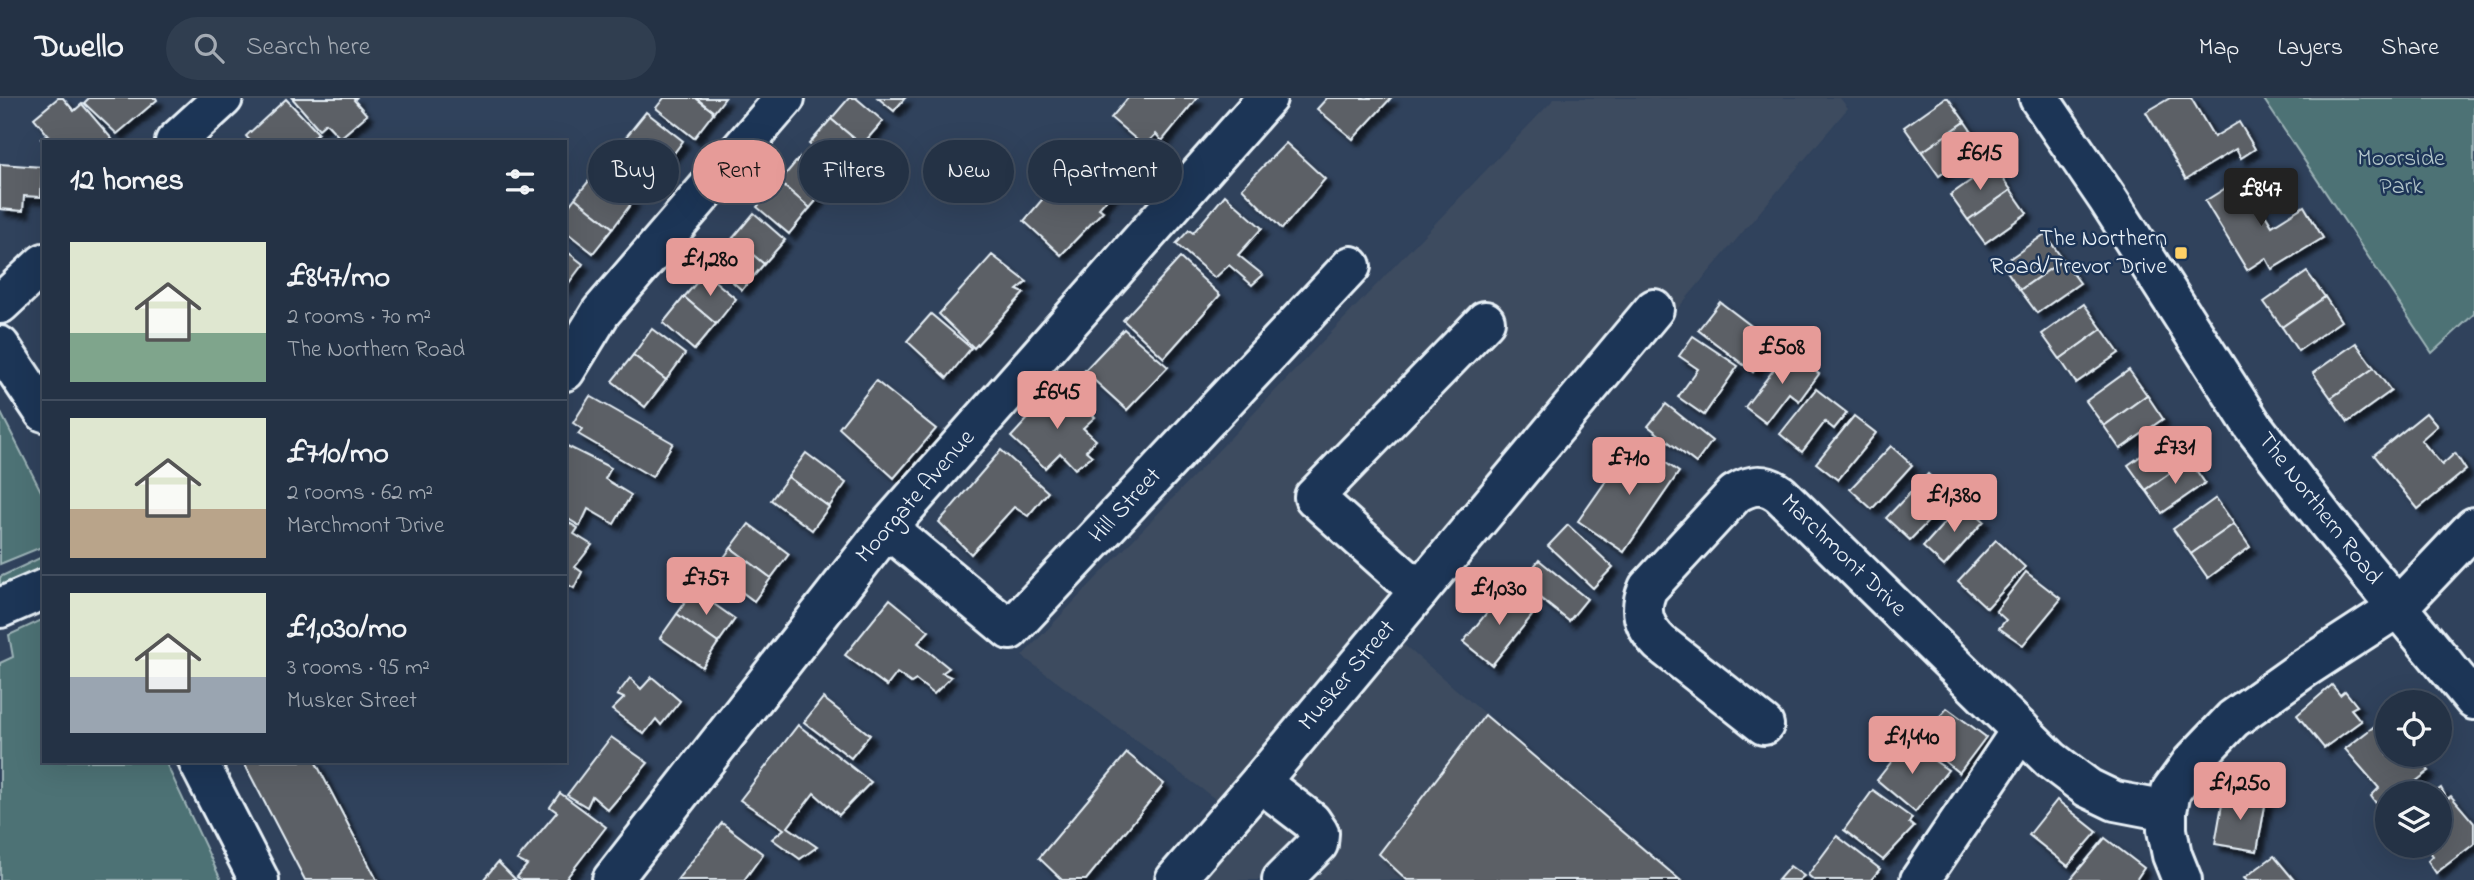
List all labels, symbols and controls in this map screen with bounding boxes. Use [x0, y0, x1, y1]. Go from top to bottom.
search box [166, 17, 656, 80]
text: Dwello [35, 24, 124, 72]
icon: search [190, 29, 228, 67]
text: Search here [246, 29, 370, 67]
text: Map [2199, 31, 2239, 66]
text: Layers [2277, 31, 2343, 66]
text: Share [2381, 31, 2439, 66]
pin: £615 [1939, 132, 2021, 192]
text: £615 [1957, 138, 2003, 171]
chip: Buy [588, 140, 679, 203]
chip: Rent [693, 140, 785, 203]
chip: Filters [799, 140, 909, 203]
chip: New [923, 140, 1014, 203]
chip: Apartment [1028, 140, 1182, 203]
park label: Moorside Park [2357, 142, 2445, 205]
text: 12 homes [70, 160, 184, 204]
icon: filters [501, 163, 539, 201]
pin: £847 [2220, 169, 2302, 228]
text: £847 [2240, 174, 2282, 207]
place label: The Northern Road/Trevor Drive [1990, 222, 2167, 285]
pin: £1,280 [653, 238, 767, 298]
text: £1,280 [682, 244, 738, 277]
marker: The Northern Road/Trevor Drive [2173, 245, 2189, 261]
text: £847/mo [287, 257, 390, 301]
icon: home [126, 270, 210, 354]
text: 2 rooms · 70 m² [287, 301, 431, 334]
pin: £508 [1741, 327, 1823, 386]
text: £508 [1759, 332, 1805, 365]
text: The Northern Road [287, 334, 465, 367]
pin: £645 [1016, 372, 1098, 431]
text: £645 [1033, 377, 1081, 410]
street label: Moorgate Avenue [848, 422, 984, 572]
street label: The Northern Road [2248, 425, 2390, 593]
pin: £731 [2134, 426, 2216, 486]
text: £731 [2155, 432, 2195, 465]
text: £710/mo [287, 433, 389, 477]
pin: £710 [1588, 438, 1670, 497]
text: £710 [1608, 443, 1650, 476]
icon: home [126, 446, 210, 530]
street label: Hill Street [1082, 460, 1170, 552]
pin: £1,380 [1897, 474, 2011, 534]
text: 2 rooms · 62 m² [287, 477, 433, 510]
text: £1,380 [1927, 480, 1981, 513]
street label: Marchmont Drive [1772, 486, 1914, 626]
text: Marchmont Drive [287, 510, 444, 543]
pin: £757 [665, 558, 747, 617]
text: £757 [683, 563, 729, 596]
pin: £1,030 [1442, 568, 1556, 627]
text: £1,030 [1471, 573, 1527, 606]
text: £1,030/mo [287, 608, 407, 652]
street label: Musker Street [1291, 613, 1405, 739]
icon: home [126, 621, 210, 705]
text: 3 rooms · 95 m² [287, 652, 430, 685]
text: Musker Street [287, 685, 417, 718]
map controls [2375, 690, 2452, 858]
button: locate [2375, 690, 2452, 767]
pin: £1,440 [1855, 716, 1969, 776]
text: £1,440 [1885, 722, 1939, 755]
pin: £1,250 [2183, 762, 2297, 822]
text: £1,250 [2210, 768, 2270, 801]
button: layers [2375, 781, 2452, 858]

